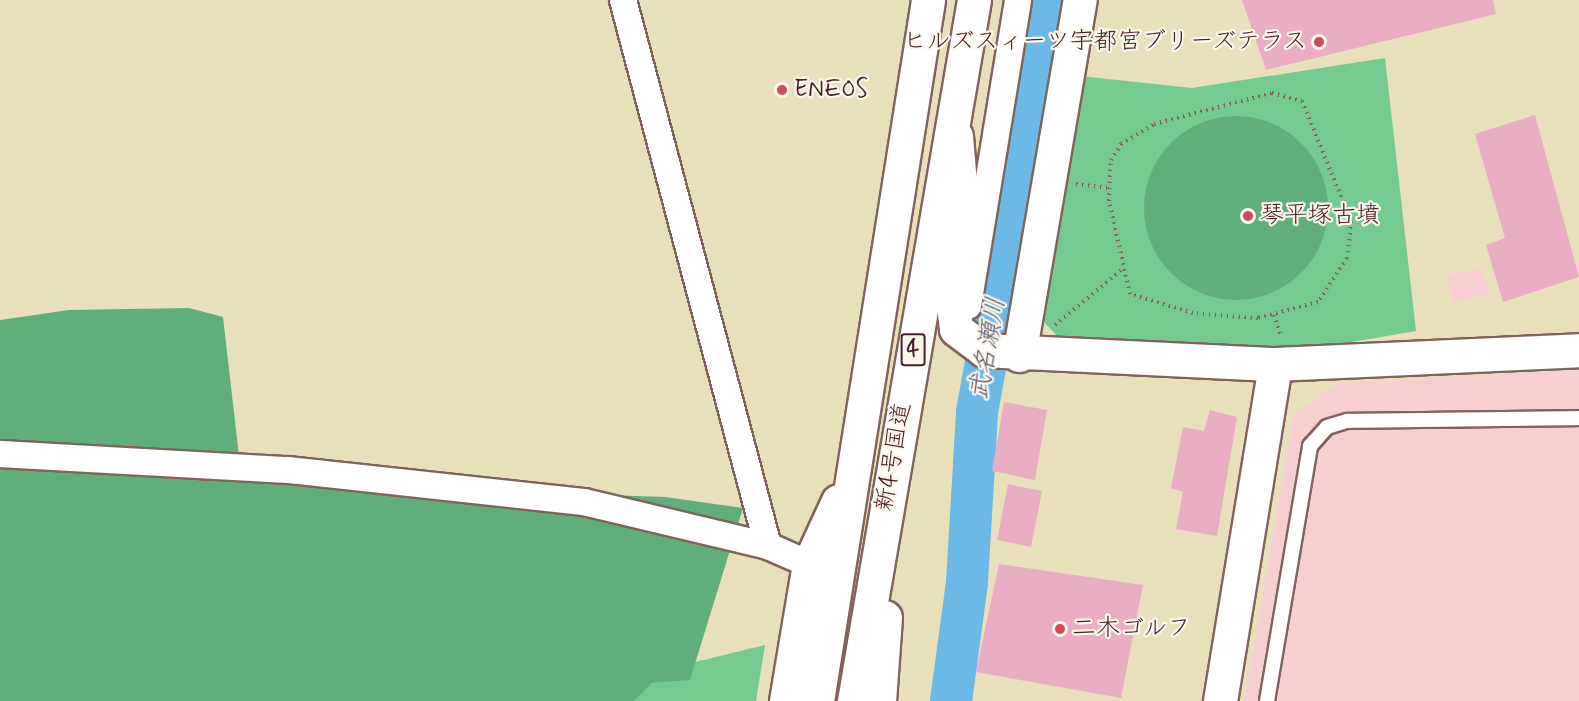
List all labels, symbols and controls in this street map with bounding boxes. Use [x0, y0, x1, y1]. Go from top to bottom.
place label: ヒルズスィーツ宇都宮ブリーズテラス [899, 28, 1307, 56]
marker: ヒルズスィーツ宇都宮ブリーズテラス [1312, 35, 1326, 49]
place label: ENEOS [794, 76, 868, 104]
marker: ENEOS [775, 83, 789, 97]
place label: 琴平塚古墳 [1260, 202, 1380, 230]
marker: 琴平塚古墳 [1241, 209, 1255, 223]
water label: 武名瀬川 [965, 295, 1013, 403]
road number: 4 [900, 331, 926, 369]
street label: 新4号国道 [870, 400, 918, 514]
place label: 二木ゴルフ [1072, 615, 1192, 643]
marker: 二木ゴルフ [1053, 622, 1067, 636]

